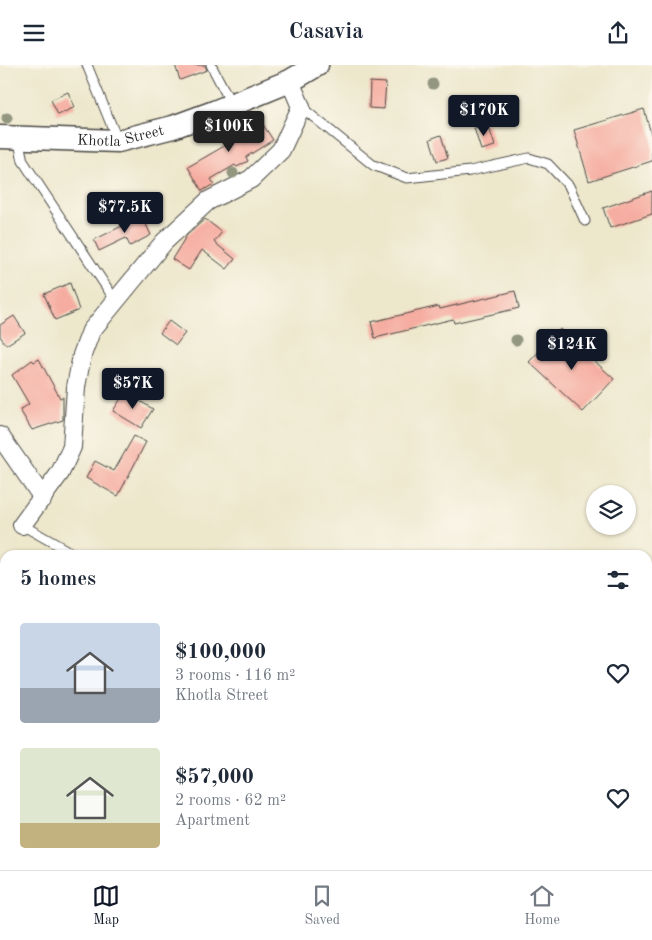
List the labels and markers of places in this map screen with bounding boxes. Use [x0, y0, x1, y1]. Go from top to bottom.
pin: $170K [449, 95, 519, 137]
pin: $100K [194, 111, 264, 153]
pin: $77.5K [84, 191, 166, 234]
pin: $124K [537, 329, 607, 371]
pin: $57K [103, 367, 163, 410]

